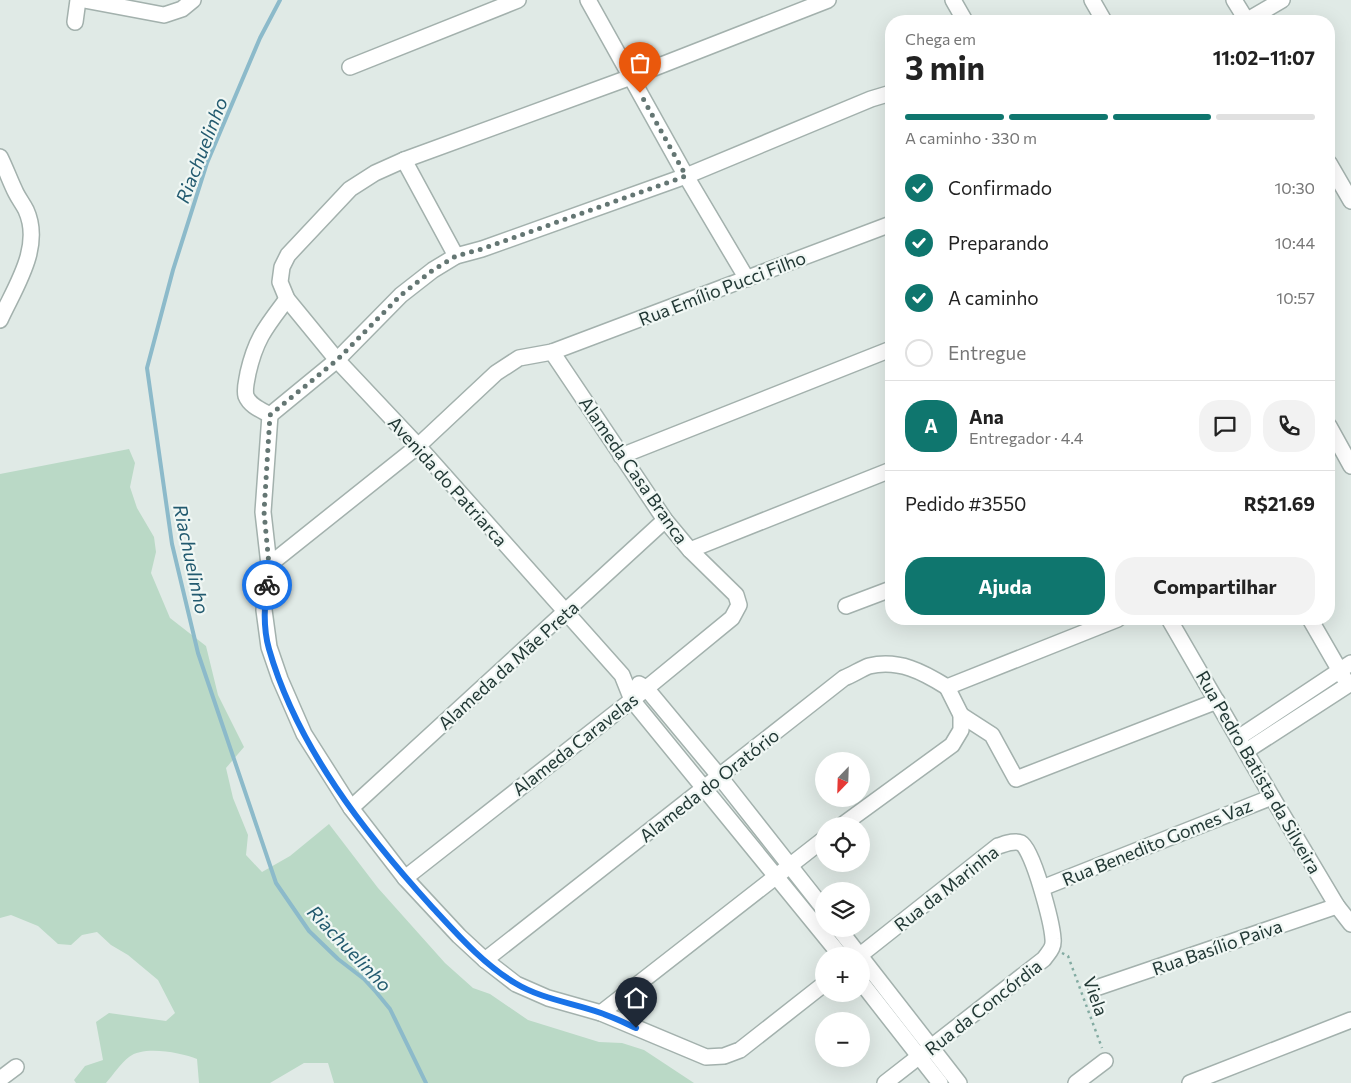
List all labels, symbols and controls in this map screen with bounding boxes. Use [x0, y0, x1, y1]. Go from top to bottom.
text: Chega em [905, 29, 976, 48]
pin [619, 42, 661, 93]
text: 11:02–11:07 [1213, 46, 1315, 69]
text: 3 min [905, 47, 985, 87]
icon: bag [626, 49, 654, 77]
water label: Riachuelinho [170, 94, 232, 206]
text: A caminho · 330 m [905, 128, 1037, 147]
icon: check [905, 174, 933, 202]
text: Confirmado [948, 176, 1052, 199]
text: 10:30 [1274, 178, 1315, 197]
icon: check [905, 229, 933, 257]
text: Preparando [948, 231, 1049, 254]
text: 10:44 [1275, 233, 1315, 252]
street label: Rua Emílio Pucci Filho [635, 246, 809, 330]
icon: check [905, 284, 933, 312]
text: A caminho [948, 286, 1039, 309]
text: 10:57 [1276, 288, 1315, 307]
text: Entregue [948, 341, 1026, 364]
street label: Alameda Casa Branca [575, 392, 693, 548]
button: chat [1199, 400, 1251, 452]
button: phone [1263, 400, 1315, 452]
text: Ana [969, 405, 1004, 428]
street label: Avenida do Patriarca [384, 411, 512, 551]
text: A [924, 414, 938, 437]
text: Entregador · 4.4 [969, 428, 1083, 447]
text: Pedido #3550 [905, 492, 1026, 515]
text: R$21.69 [1244, 492, 1315, 515]
water label: Riachuelinho [169, 502, 215, 616]
button: Ajuda [905, 557, 1105, 615]
button: Compartilhar [1115, 557, 1315, 615]
courier [242, 560, 292, 610]
icon: bike [253, 571, 281, 599]
street label: Alameda da Mãe Preta [433, 596, 583, 734]
street label: Rua Pedro Batista da Silveira [1192, 667, 1326, 877]
street label: Alameda Caravelas [508, 688, 642, 800]
street label: Alameda do Oratório [635, 724, 783, 846]
north arrow [815, 752, 870, 808]
map controls [815, 752, 870, 1067]
street label: Rua Benedito Gomes Vaz [1059, 794, 1255, 890]
button: locate [815, 817, 870, 872]
street label: Rua da Marinha [889, 840, 1003, 936]
button: layers [815, 882, 870, 937]
water label: Riachuelinho [303, 900, 397, 996]
street label: Rua Basílio Paiva [1149, 914, 1285, 980]
button: + [815, 947, 870, 1002]
street label: Rua da Concórdia [920, 954, 1046, 1060]
street label: Viela [1079, 973, 1113, 1019]
pin [615, 977, 657, 1028]
icon: home [622, 984, 650, 1012]
button: − [815, 1012, 870, 1067]

